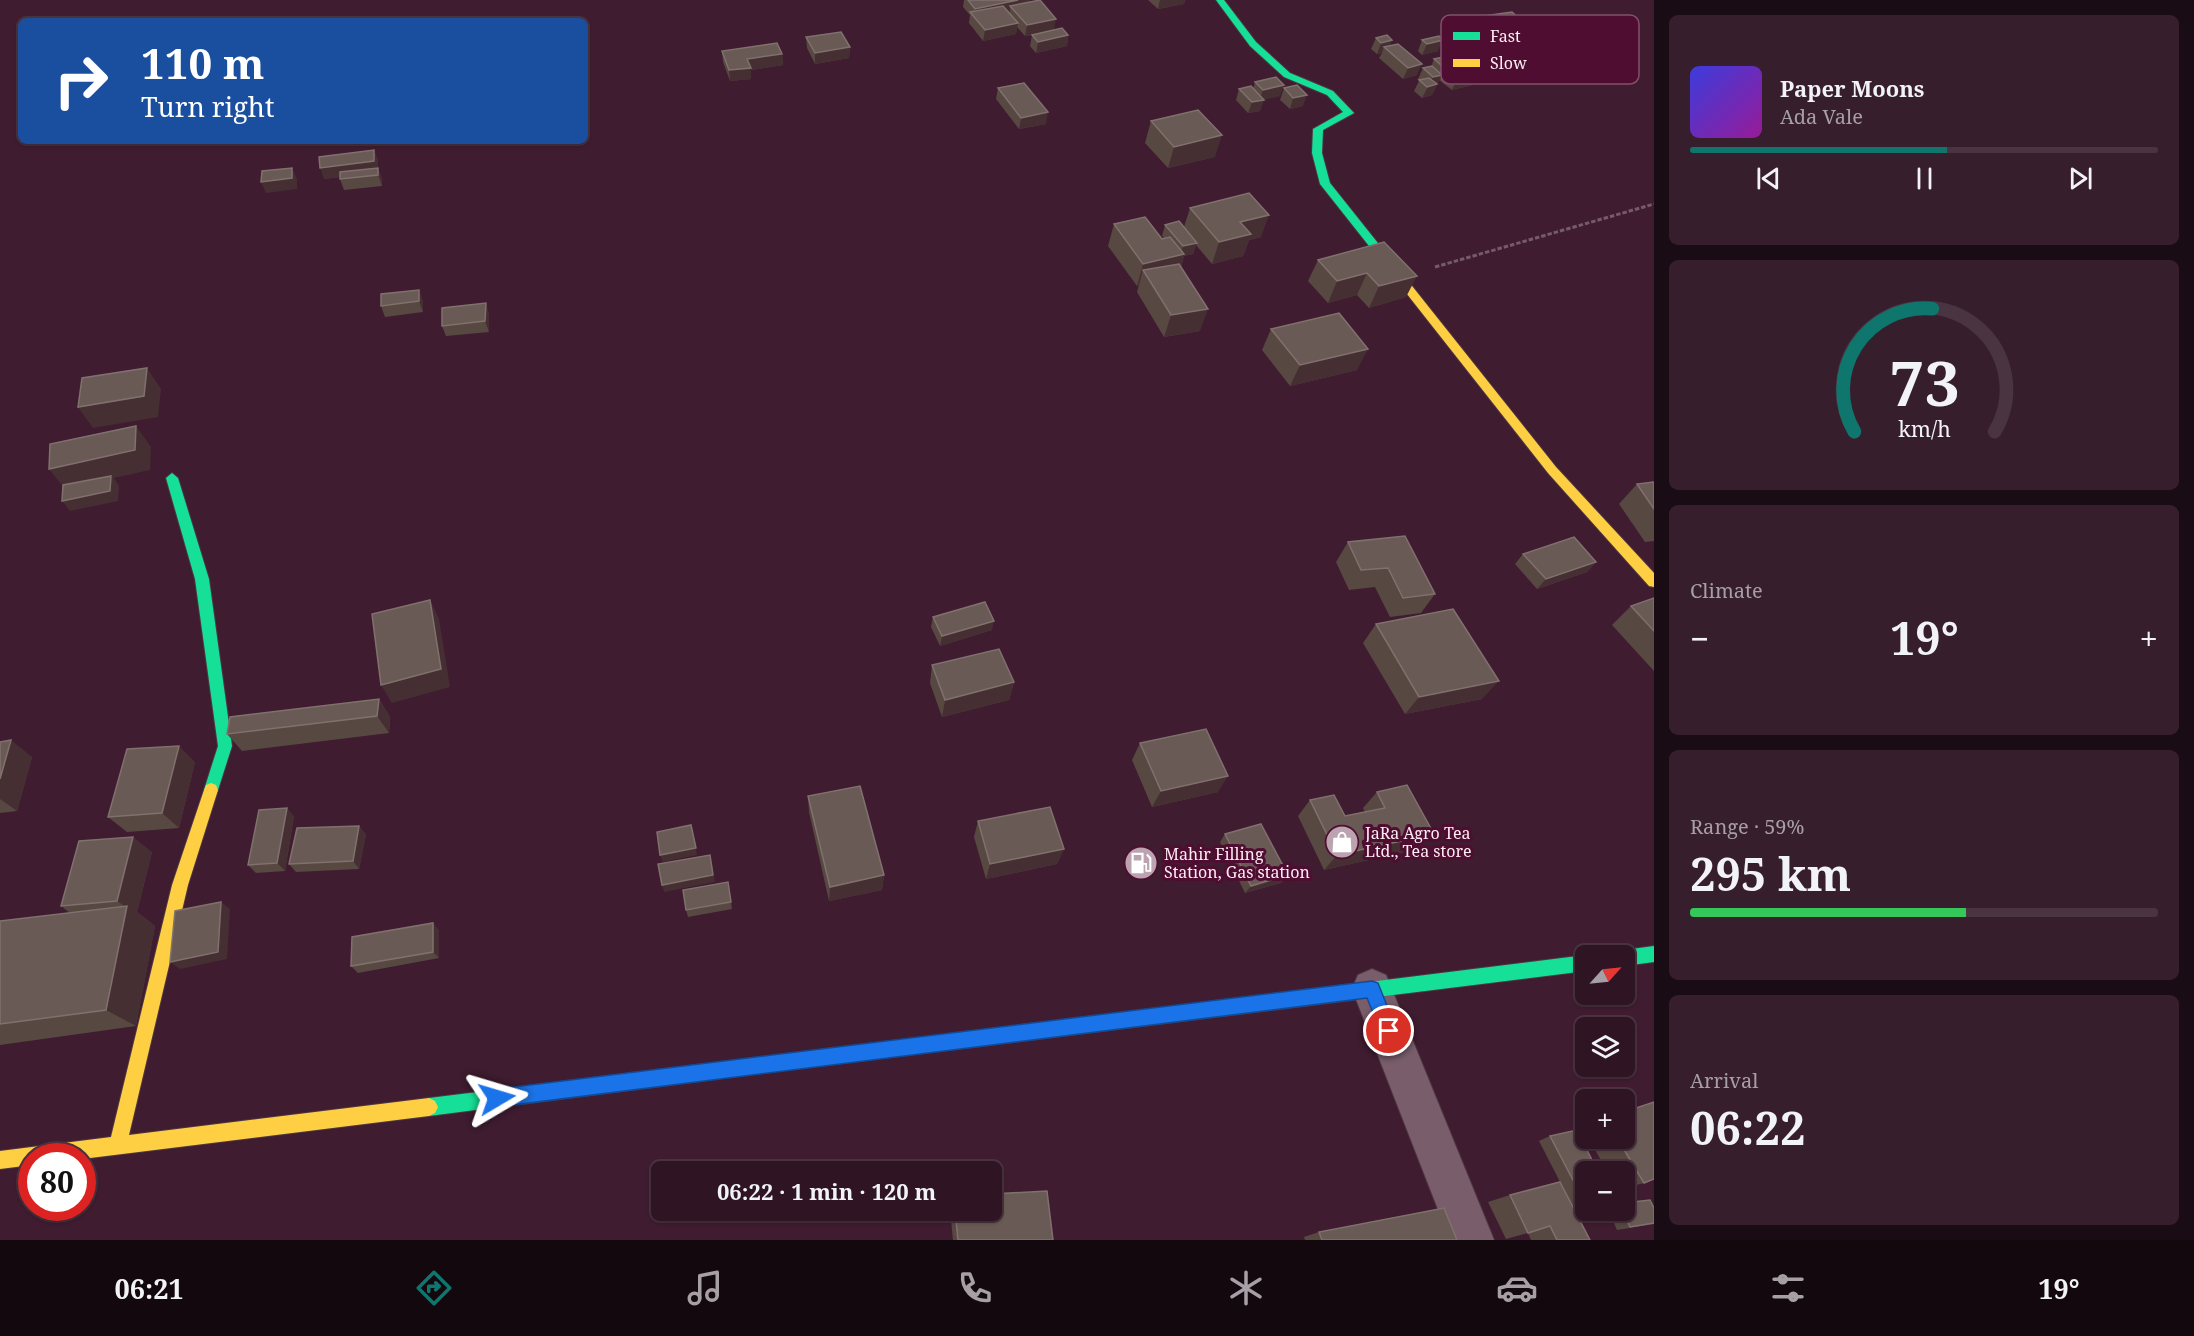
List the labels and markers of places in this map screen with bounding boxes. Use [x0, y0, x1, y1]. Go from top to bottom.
place label: JaRa Agro Tea Ltd., Tea store [1364, 822, 1472, 862]
shop icon: JaRa Agro Tea Ltd., Tea store [1324, 824, 1360, 860]
place label: Mahir Filling Station, Gas station [1164, 843, 1310, 883]
fuel station icon: Mahir Filling Station, Gas station [1123, 845, 1159, 881]
pin [1363, 1005, 1414, 1056]

